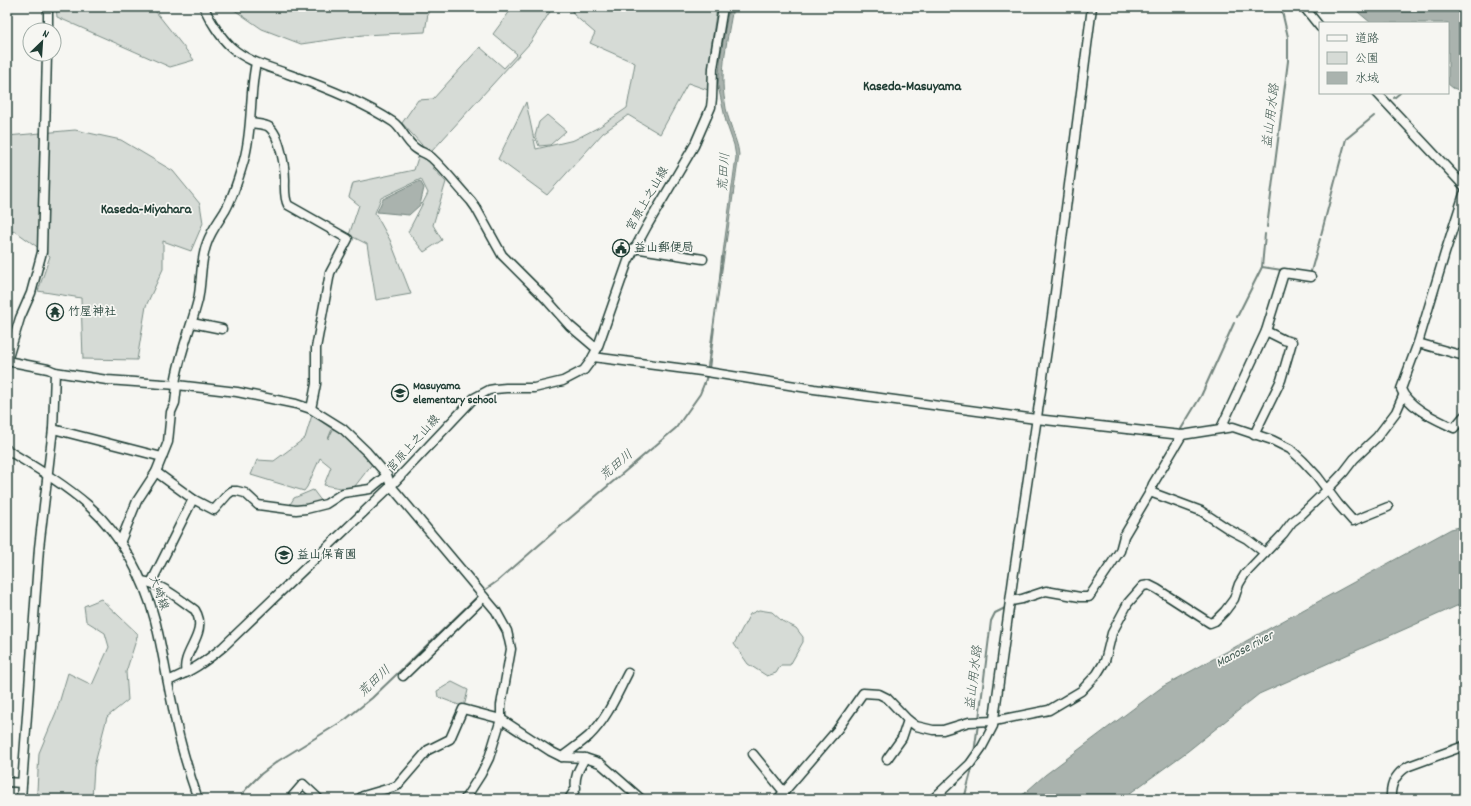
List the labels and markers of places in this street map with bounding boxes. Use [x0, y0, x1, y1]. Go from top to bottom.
public building icon: 益山郵便局 [611, 238, 631, 258]
place label: 益山郵便局 [634, 240, 694, 257]
temple icon: 竹屋神社 [45, 302, 65, 322]
place label: 竹屋神社 [68, 304, 116, 321]
place label: Masuyama elementary school [413, 378, 497, 409]
school or university icon: Masuyama elementary school [390, 383, 410, 403]
school or university icon: 益山保育園 [274, 545, 294, 565]
place label: 益山保育園 [297, 547, 357, 564]

